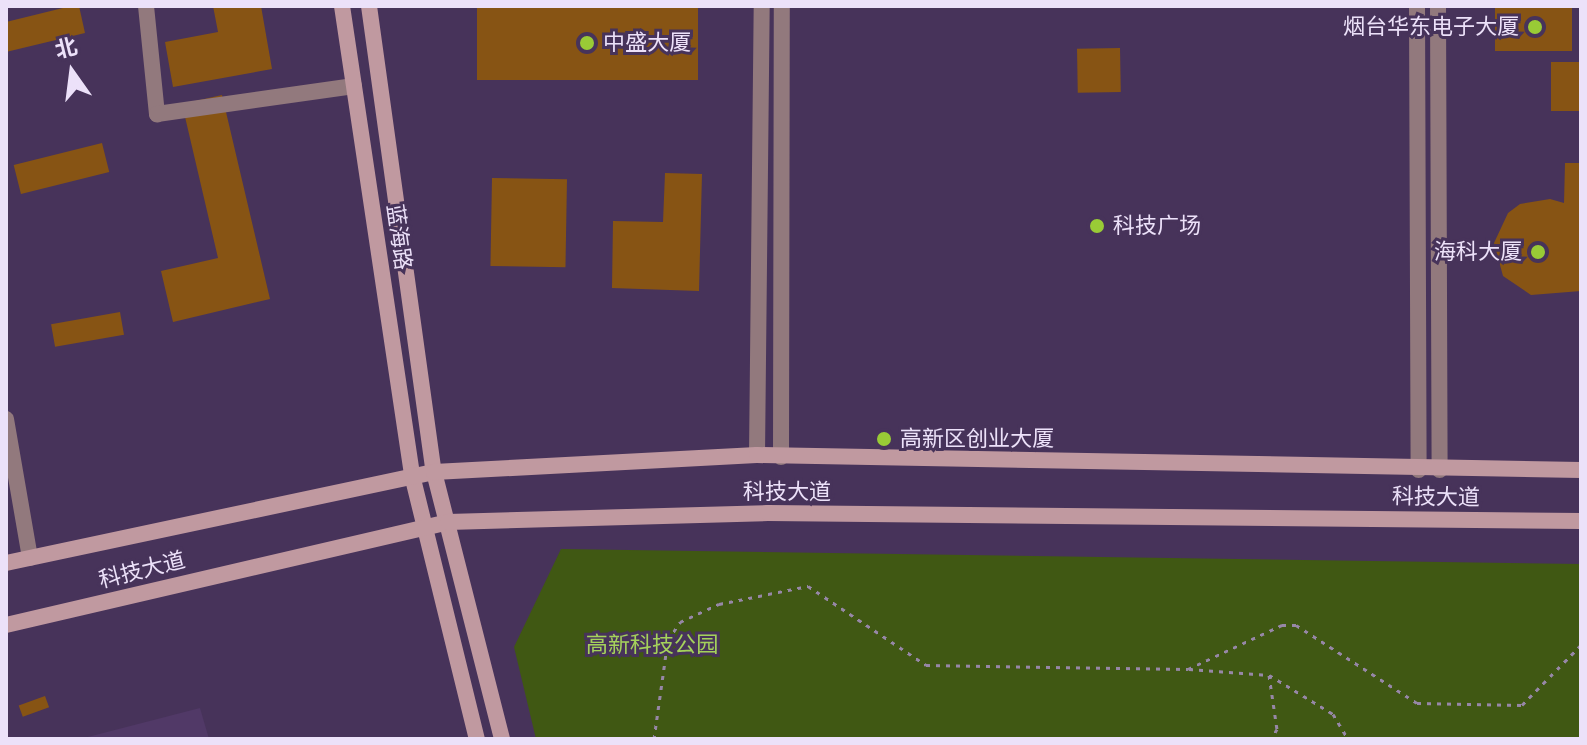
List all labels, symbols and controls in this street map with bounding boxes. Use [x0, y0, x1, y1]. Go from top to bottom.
place label: 烟台华东电子大厦 [1343, 14, 1519, 40]
marker: 烟台华东电子大厦 [1526, 18, 1544, 36]
place label: 中盛大厦 [603, 30, 691, 56]
north arrow [32, 32, 112, 112]
text: 北 [52, 32, 80, 64]
marker: 中盛大厦 [578, 34, 596, 52]
street label: 蓝海路 [381, 202, 417, 272]
place label: 科技广场 [1113, 213, 1201, 239]
marker: 科技广场 [1088, 217, 1106, 235]
place label: 海科大厦 [1434, 239, 1522, 265]
marker: 海科大厦 [1529, 243, 1547, 261]
place label: 高新区创业大厦 [900, 426, 1054, 452]
marker: 高新区创业大厦 [875, 430, 893, 448]
street label: 科技大道 [743, 479, 831, 505]
street label: 科技大道 [1392, 483, 1480, 511]
street label: 科技大道 [96, 547, 188, 593]
park label: 高新科技公园 [586, 632, 718, 658]

